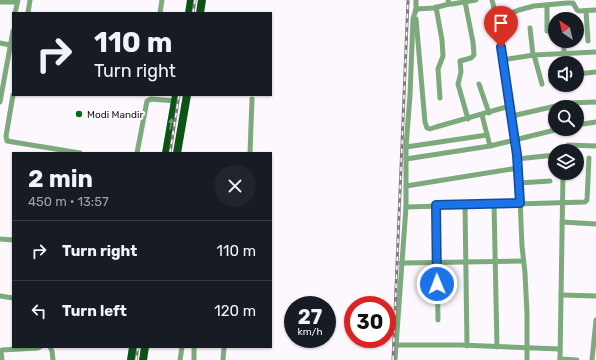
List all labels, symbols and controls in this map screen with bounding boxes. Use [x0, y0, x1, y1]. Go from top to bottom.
pin [484, 6, 518, 47]
icon: arrive [490, 12, 512, 34]
north arrow [548, 12, 584, 48]
map controls [548, 12, 584, 180]
text: 110 m [94, 26, 172, 59]
icon: right [28, 28, 80, 80]
button: sound [548, 56, 584, 92]
text: Turn right [94, 60, 176, 82]
button: search [548, 100, 584, 136]
marker: Modi Mandir [74, 109, 84, 119]
place label: Modi Mandir [87, 109, 143, 121]
one-way arrow [168, 118, 174, 130]
button: layers [548, 144, 584, 180]
text: 2 min [28, 165, 93, 193]
button: close [214, 165, 256, 207]
text: 450 m · 13:57 [28, 194, 109, 209]
icon: right [28, 240, 50, 262]
text: Turn right [62, 242, 137, 260]
text: 110 m [217, 242, 256, 260]
position arrow [416, 263, 458, 305]
speed limit sign: 30 [344, 296, 396, 348]
icon: left [28, 300, 50, 322]
text: Turn left [62, 302, 127, 320]
text: 120 m [214, 302, 256, 320]
text: 27 [298, 305, 322, 329]
text: km/h [298, 326, 322, 338]

